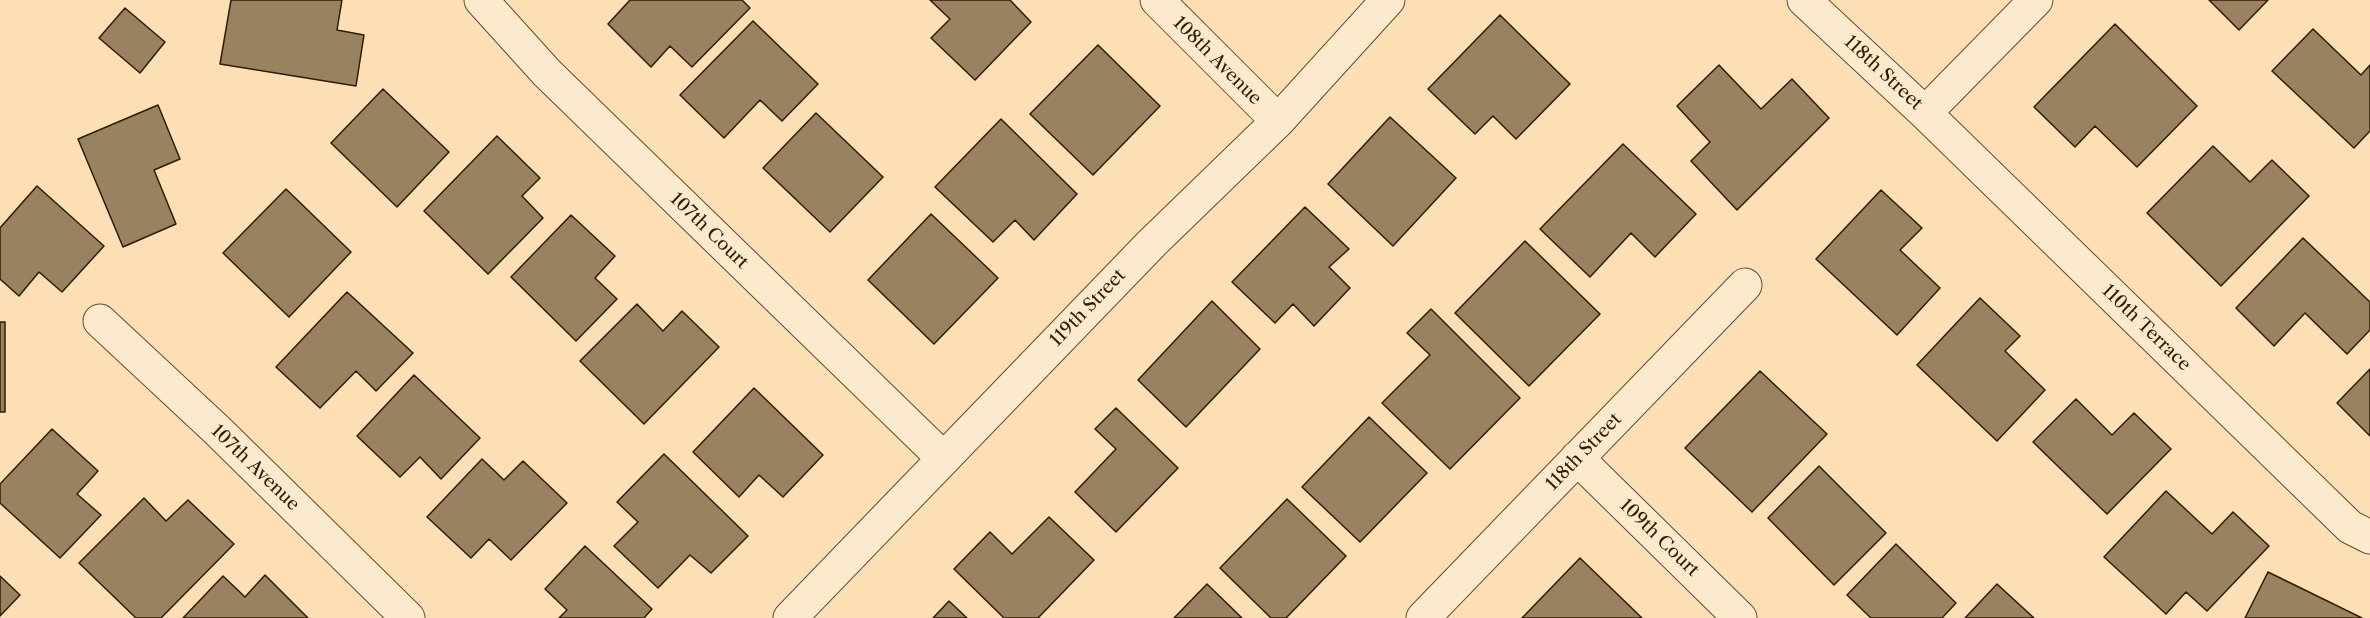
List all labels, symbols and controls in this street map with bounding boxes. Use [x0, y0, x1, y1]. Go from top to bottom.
street label: 108th Avenue [1168, 12, 1266, 110]
street label: 118th Street [1839, 31, 1927, 115]
street label: 107th Court [665, 188, 753, 274]
street label: 119th Street [1046, 265, 1130, 351]
street label: 110th Terrace [2097, 280, 2195, 376]
street label: 118th Street [1542, 409, 1626, 495]
street label: 107th Avenue [206, 421, 304, 515]
street label: 109th Court [1615, 495, 1703, 581]

